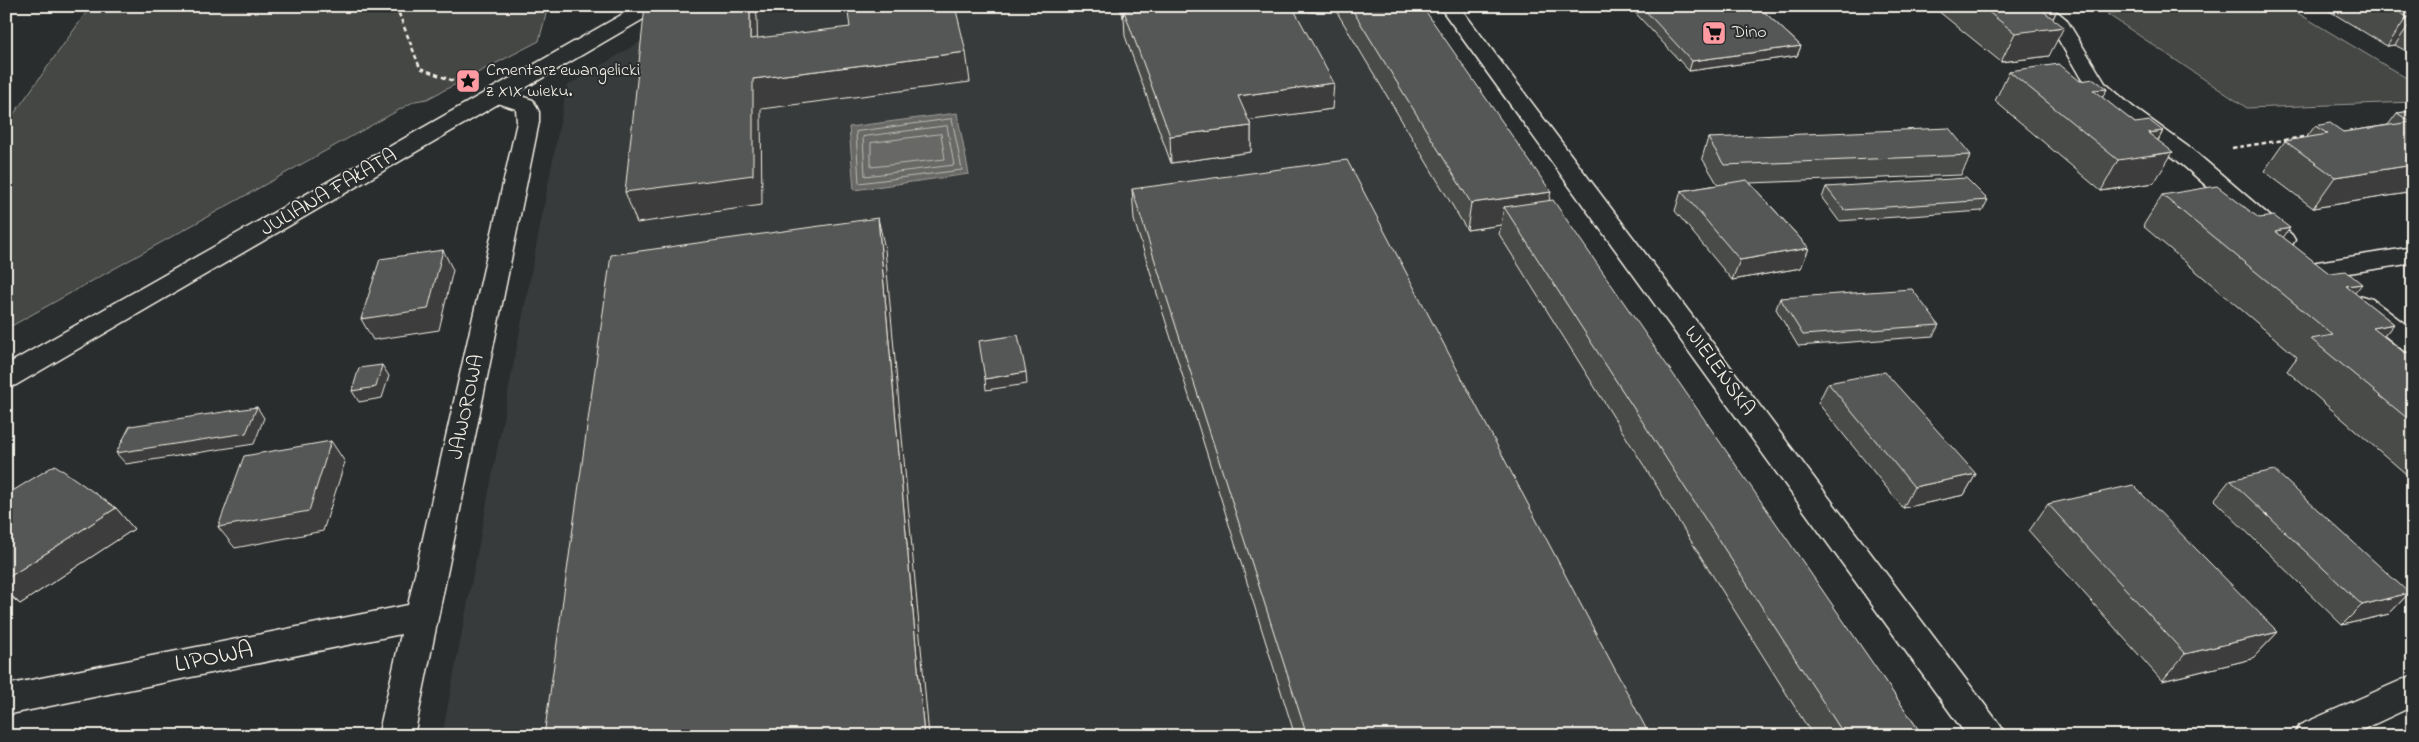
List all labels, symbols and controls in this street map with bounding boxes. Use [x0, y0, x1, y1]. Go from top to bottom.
supermarket icon: Dino [1701, 20, 1727, 46]
place label: Dino [1731, 20, 1767, 46]
place label: Cmentarz ewangelicki z XIX wieku. [486, 58, 640, 105]
place icon: Cmentarz ewangelicki z XIX wieku. [455, 68, 481, 94]
street label: JULIANA FAŁATA [255, 142, 403, 244]
street label: WIELEŃSKA [1676, 320, 1762, 422]
street label: JAWOROWA [441, 352, 493, 462]
street label: LIPOWA [172, 633, 256, 683]

